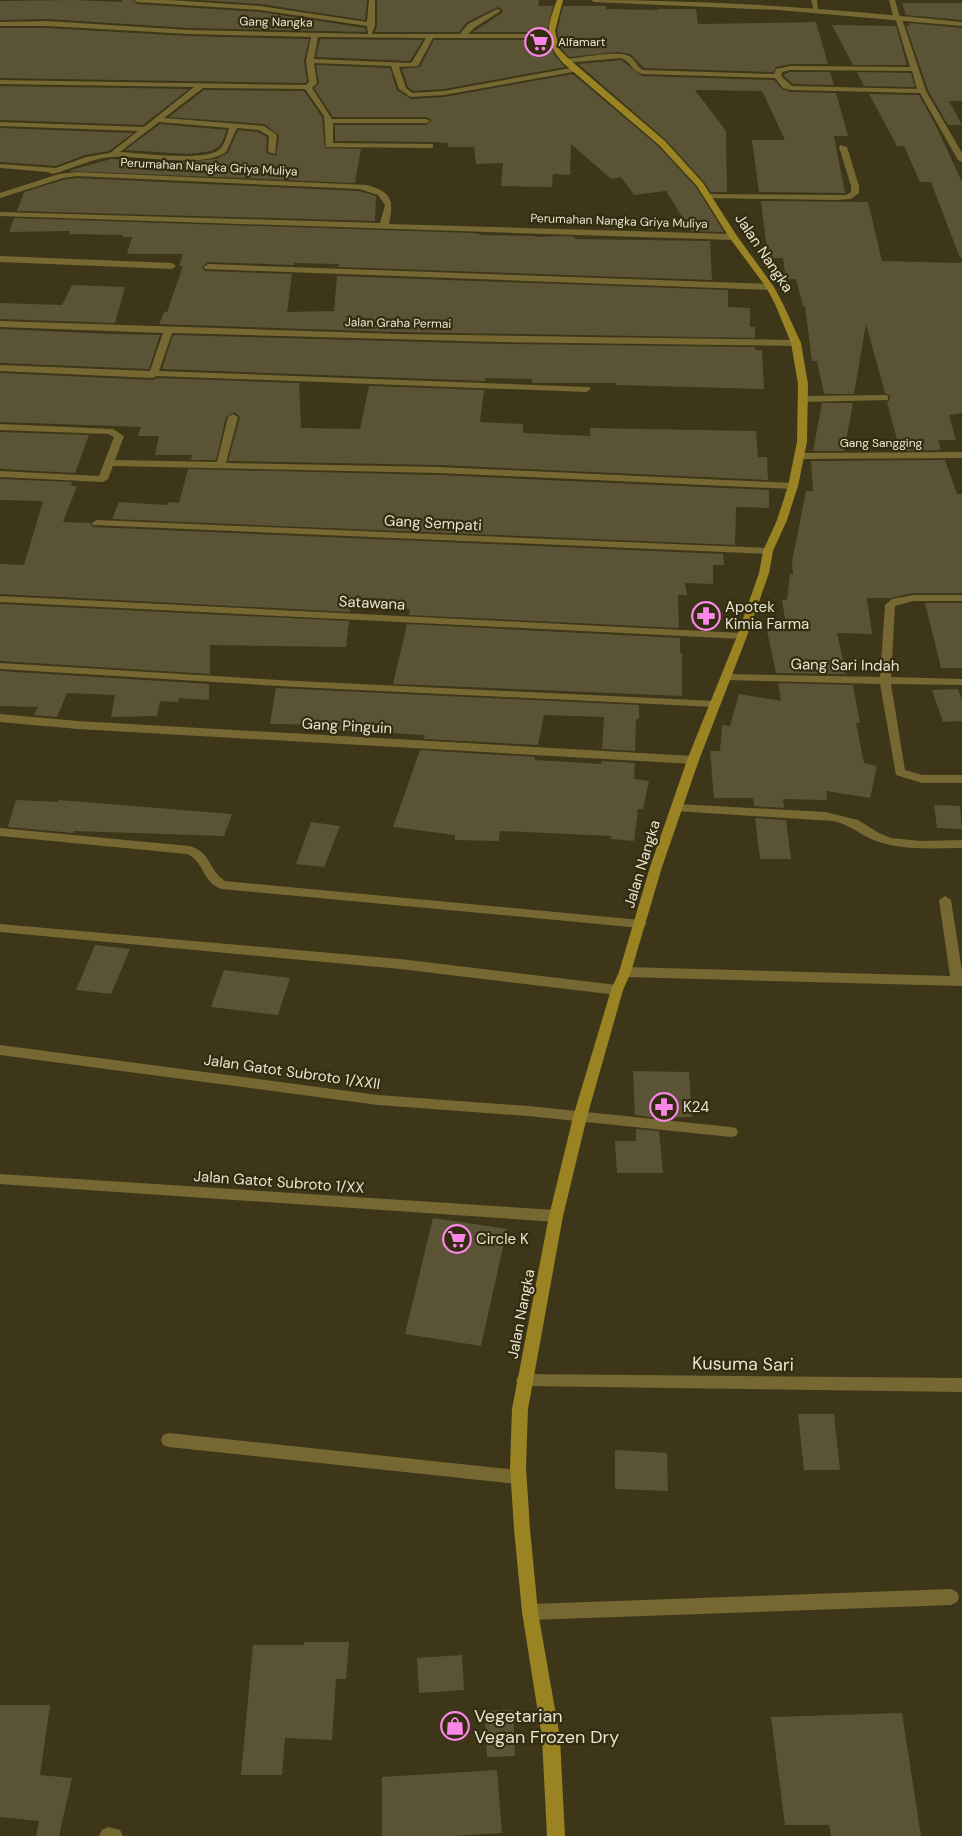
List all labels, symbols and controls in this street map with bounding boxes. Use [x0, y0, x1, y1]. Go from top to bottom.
street label: Gang Nangka [239, 13, 313, 31]
supermarket icon: Alfamart [524, 27, 554, 57]
place label: Alfamart [558, 34, 606, 50]
street label: Perumahan Nangka Griya Muliya [120, 154, 298, 180]
street label: Perumahan Nangka Griya Muliya [530, 210, 708, 232]
street label: Jalan Nangka [730, 210, 798, 296]
street label: Jalan Graha Permai [345, 314, 451, 332]
street label: Gang Sangging [840, 435, 923, 451]
street label: Gang Sempati [384, 510, 482, 536]
street label: Satawana [338, 591, 406, 615]
place label: Apotek Kimia Farma [725, 597, 809, 634]
pharmacy icon: Apotek Kimia Farma [691, 601, 721, 631]
street label: Gang Sari Indah [790, 654, 900, 676]
street label: Gang Pinguin [301, 714, 393, 738]
street label: Jalan Nangka [619, 818, 665, 910]
street label: Jalan Gatot Subroto 1/XXII [202, 1050, 382, 1094]
pharmacy icon: K24 [649, 1092, 679, 1122]
place label: K24 [683, 1097, 709, 1117]
street label: Jalan Gatot Subroto 1/XX [193, 1166, 365, 1198]
supermarket icon: Circle K [442, 1224, 472, 1254]
place label: Circle K [476, 1229, 529, 1249]
street label: Jalan Nangka [503, 1267, 539, 1361]
street label: Kusuma Sari [692, 1351, 794, 1377]
place label: Vegetarian Vegan Frozen Dry [474, 1704, 619, 1749]
shop icon: Vegetarian Vegan Frozen Dry [440, 1711, 470, 1741]

